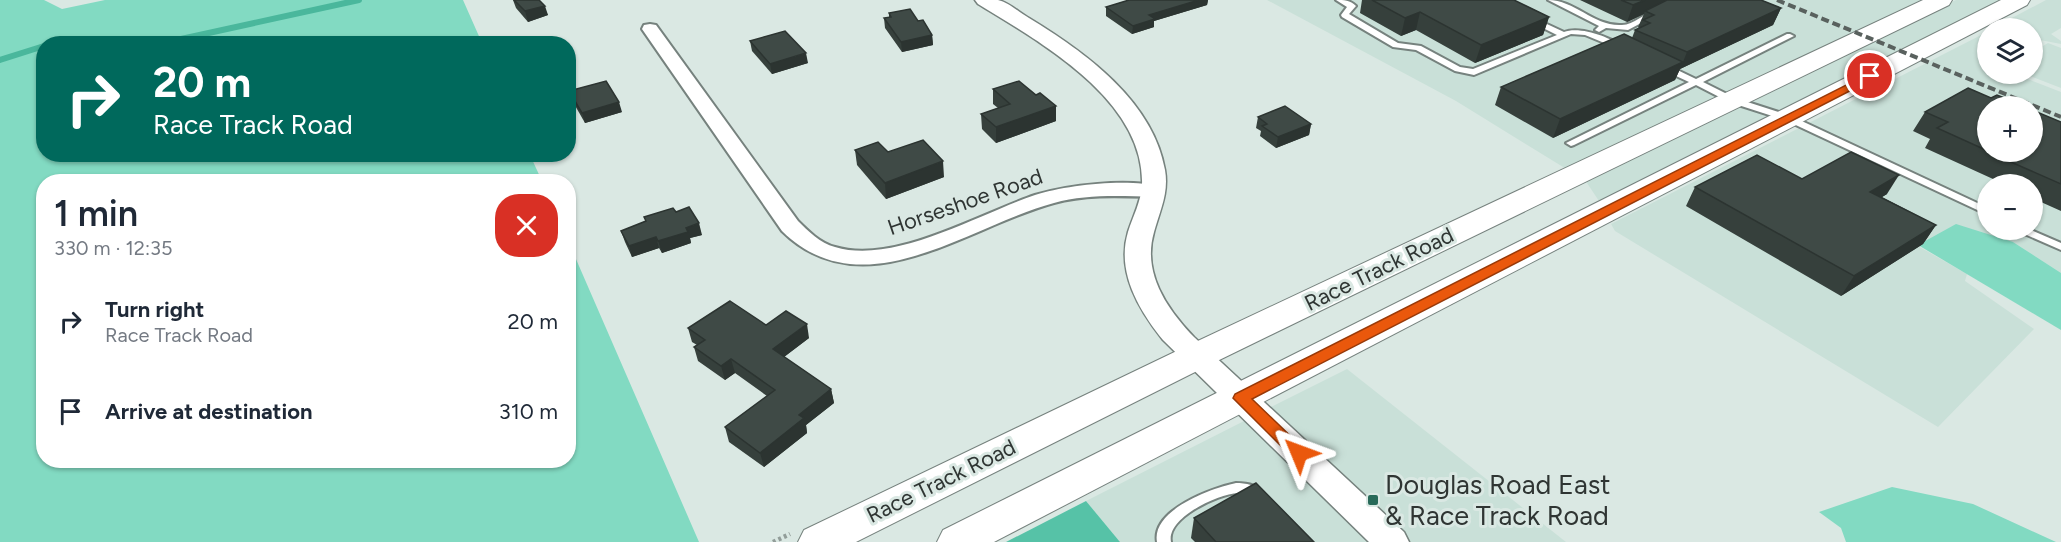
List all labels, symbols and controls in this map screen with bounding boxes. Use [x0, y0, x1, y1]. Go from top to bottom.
map controls [1977, 18, 2043, 240]
button: layers [1977, 18, 2043, 84]
pin [1844, 50, 1895, 101]
text: 20 m [153, 57, 251, 108]
icon: arrive [1853, 59, 1886, 92]
icon: right [54, 60, 132, 138]
button: + [1977, 96, 2043, 162]
text: Race Track Road [153, 108, 353, 141]
street label: Horseshoe Road [884, 163, 1046, 241]
button: − [1977, 174, 2043, 240]
text: 1 min [54, 192, 138, 235]
button: close [495, 194, 558, 257]
street label: Race Track Road [1300, 221, 1458, 317]
text: 330 m · 12:35 [54, 236, 172, 260]
text: Turn right [105, 296, 204, 323]
icon: right [54, 305, 87, 338]
text: 20 m [507, 308, 558, 335]
text: Race Track Road [105, 323, 253, 347]
icon: arrive [54, 395, 87, 428]
text: Arrive at destination [105, 398, 313, 425]
text: 310 m [499, 398, 558, 425]
position arrow [1267, 421, 1331, 485]
street label: Race Track Road [862, 433, 1020, 529]
place label: Douglas Road East & Race Track Road [1385, 468, 1610, 532]
marker: Douglas Road East & Race Track Road [1366, 493, 1380, 507]

